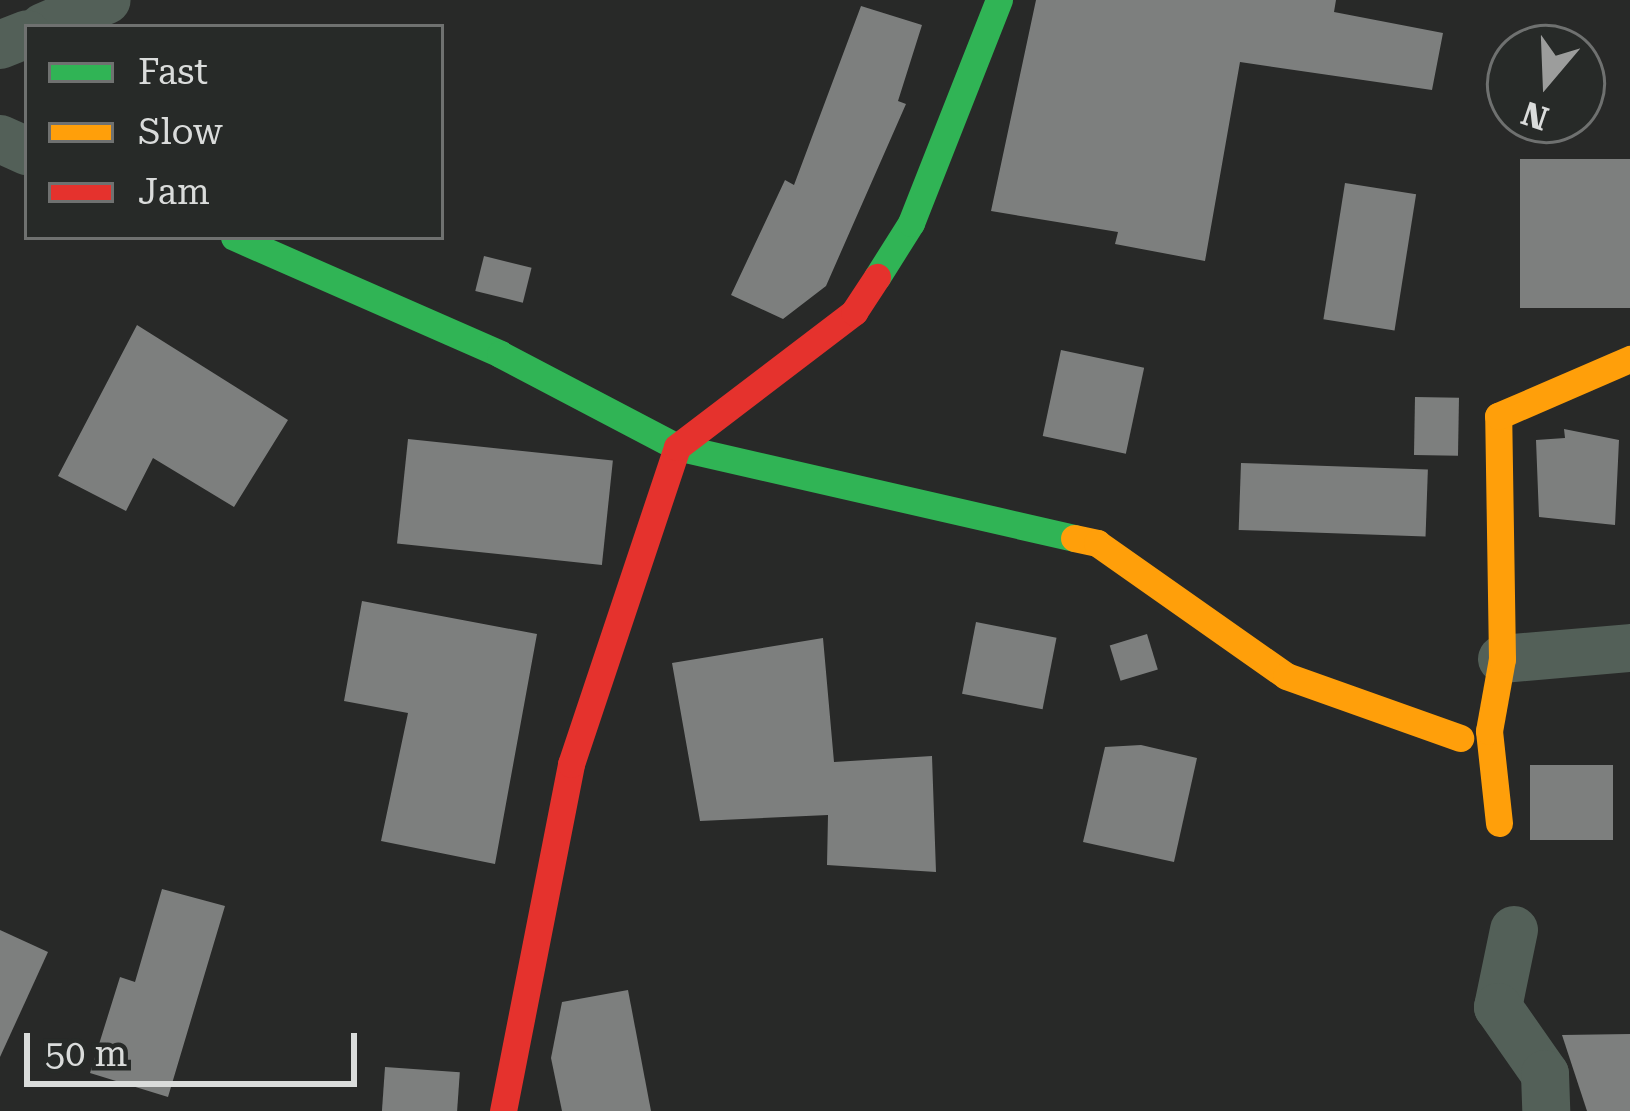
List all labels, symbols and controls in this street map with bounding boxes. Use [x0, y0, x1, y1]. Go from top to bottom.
legend [24, 24, 444, 240]
north arrow [1486, 24, 1606, 144]
text: Fast [138, 51, 208, 93]
text: N [1517, 93, 1553, 138]
text: Slow [138, 111, 223, 153]
text: Jam [138, 171, 210, 213]
scale bar [30, 1009, 363, 1083]
text: 50 m [45, 1033, 127, 1075]

